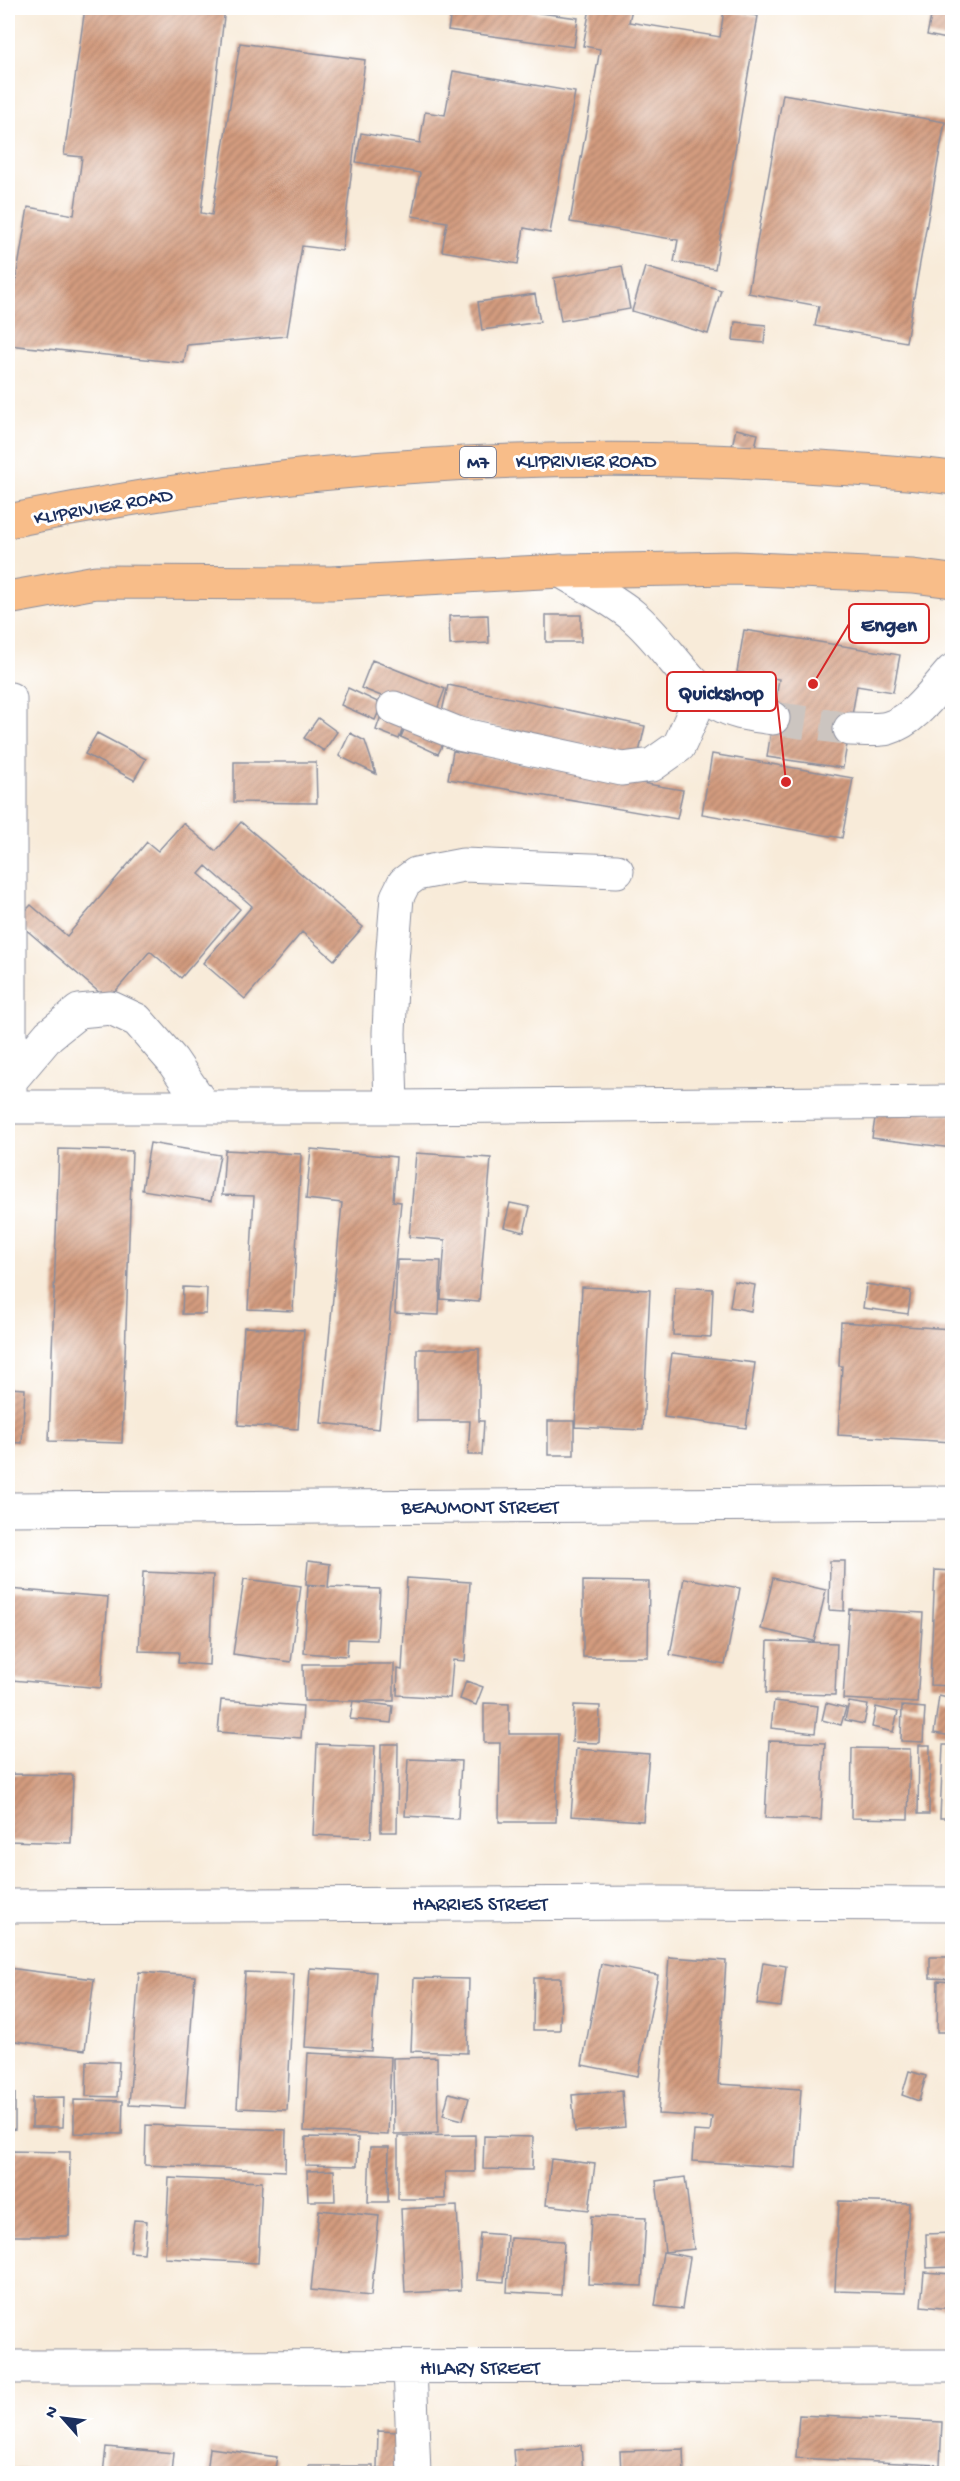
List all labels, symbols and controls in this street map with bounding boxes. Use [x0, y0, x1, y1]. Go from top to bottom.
road number: M7 [460, 447, 496, 477]
street label: KLIPRIVIER ROAD [516, 452, 657, 475]
street label: KLIPRIVIER ROAD [32, 485, 176, 532]
callout: Engen [849, 604, 929, 643]
text: Engen [861, 615, 918, 640]
callout: Quickshop [667, 672, 776, 711]
text: Quickshop [678, 683, 764, 708]
street label: BEAUMONT STREET [400, 1498, 560, 1521]
street label: HARRIES STREET [412, 1895, 549, 1918]
street label: HILARY STREET [420, 2359, 541, 2382]
north arrow [33, 2388, 93, 2448]
text: N [42, 2403, 64, 2422]

